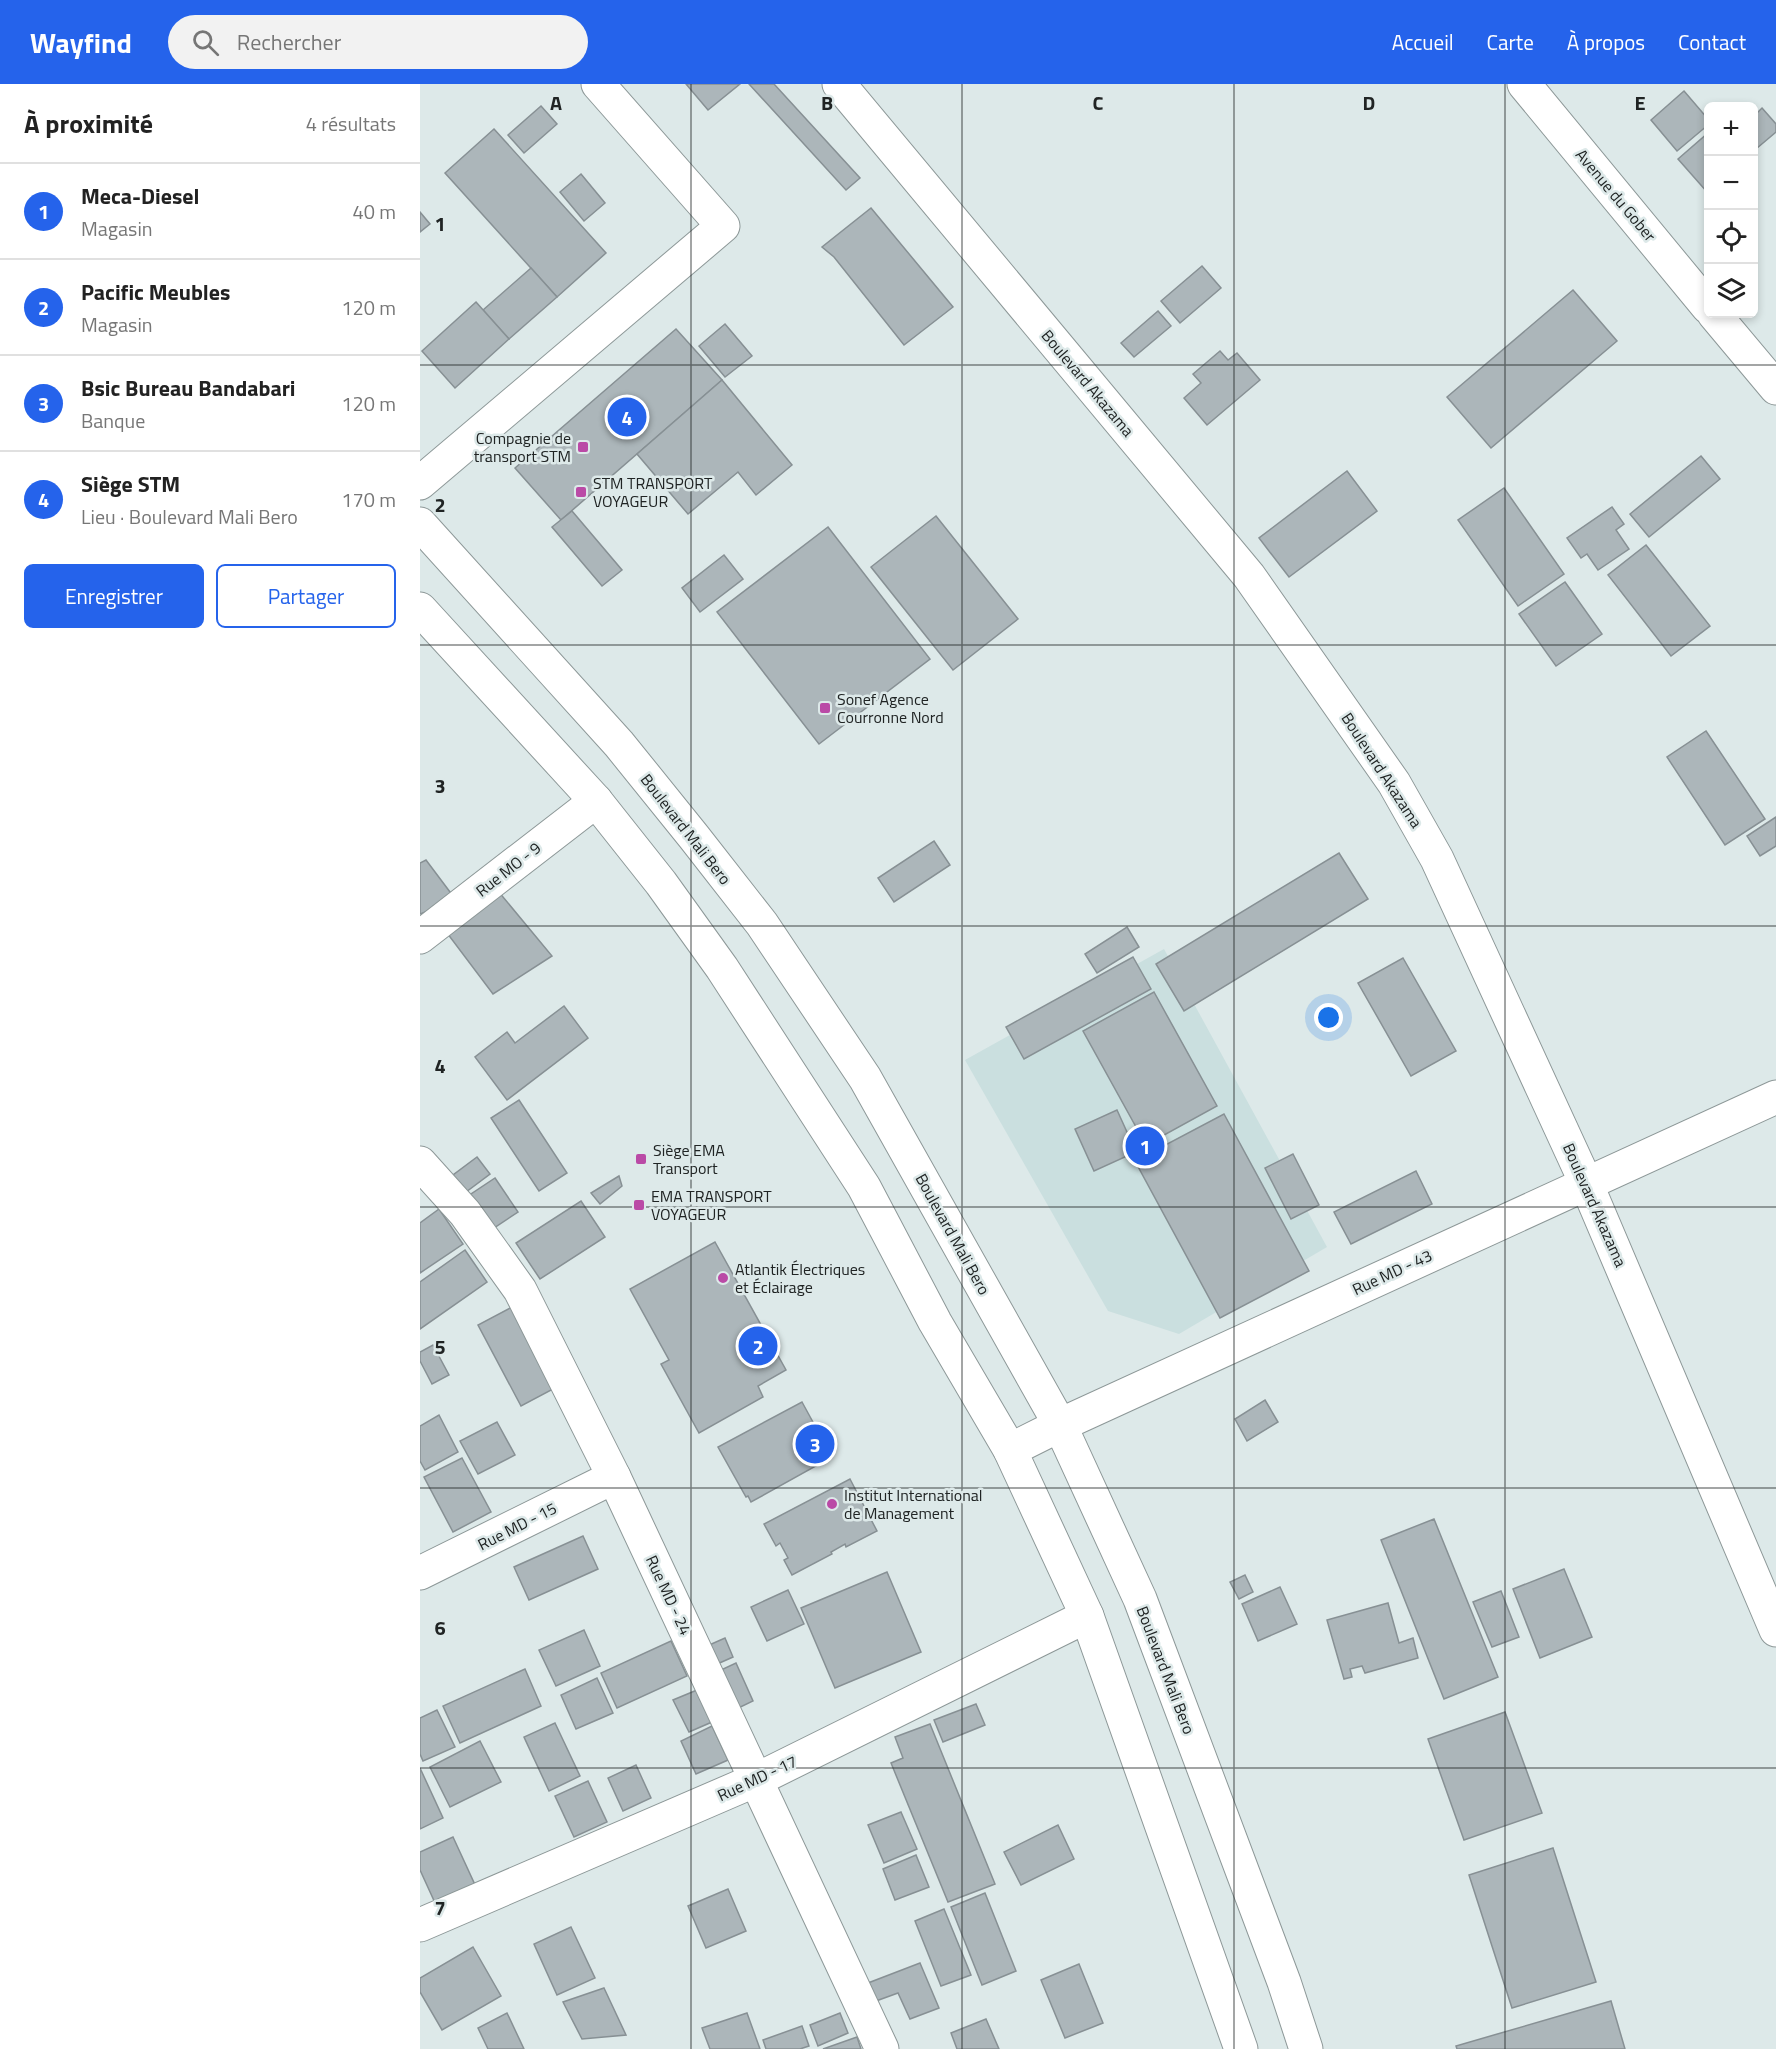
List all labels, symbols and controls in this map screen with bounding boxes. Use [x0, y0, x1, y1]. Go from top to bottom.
search box [168, 15, 588, 69]
text: Wayfind [30, 21, 132, 64]
text: Rechercher [237, 25, 341, 59]
icon: search [189, 26, 222, 59]
text: Accueil [1392, 26, 1454, 58]
text: Carte [1487, 26, 1534, 58]
text: À propos [1567, 26, 1645, 58]
text: Contact [1678, 26, 1746, 58]
text: A [550, 87, 562, 118]
text: B [821, 87, 833, 118]
text: C [1093, 87, 1104, 118]
text: D [1363, 87, 1375, 118]
text: E [1634, 87, 1646, 118]
map controls [1704, 102, 1758, 318]
button: + [1704, 102, 1758, 156]
text: À proximité [24, 104, 153, 143]
text: 4 résultats [306, 108, 396, 139]
street label: Avenue du Gober [1570, 143, 1662, 247]
button: − [1704, 156, 1758, 210]
text: Meca-Diesel [81, 179, 199, 213]
text: 1 [38, 196, 49, 227]
text: 40 m [352, 196, 396, 227]
text: 1 [434, 208, 446, 239]
button: locate [1704, 210, 1758, 264]
text: Magasin [81, 213, 153, 244]
button: layers [1704, 264, 1758, 318]
text: Pacific Meubles [81, 275, 230, 309]
text: 2 [38, 292, 49, 323]
text: 120 m [341, 292, 396, 323]
text: Magasin [81, 309, 153, 340]
street label: Boulevard Akazama [1036, 324, 1140, 442]
text: Bsic Bureau Bandabari [81, 371, 296, 405]
text: 3 [38, 388, 49, 419]
text: 120 m [341, 388, 396, 419]
pin: 4 [608, 394, 646, 440]
text: Banque [81, 405, 145, 436]
place label: Compagnie de transport STM [474, 426, 571, 468]
marker: Compagnie de transport STM [576, 440, 590, 454]
text: Siège STM [81, 467, 180, 501]
place label: STM TRANSPORT VOYAGEUR [593, 471, 713, 513]
text: 4 [38, 484, 49, 515]
text: 170 m [341, 484, 396, 515]
marker: STM TRANSPORT VOYAGEUR [574, 485, 588, 499]
text: 2 [434, 489, 446, 520]
text: Lieu · Boulevard Mali Bero [81, 501, 298, 532]
button: Enregistrer [24, 564, 204, 628]
button: Partager [216, 564, 396, 628]
place label: Sonef Agence Courronne Nord [837, 687, 944, 729]
marker: Sonef Agence Courronne Nord [818, 701, 832, 715]
street label: Boulevard Akazama [1336, 708, 1428, 832]
street label: Boulevard Mali Bero [635, 768, 737, 890]
text: 3 [434, 770, 446, 801]
street label: Rue MO - 9 [470, 836, 546, 902]
your location [1314, 1003, 1343, 1032]
text: 4 [434, 1050, 446, 1081]
pin: 1 [1126, 1124, 1164, 1168]
place label: Siège EMA Transport [653, 1138, 725, 1180]
street label: Boulevard Akazama [1557, 1139, 1633, 1271]
marker: Siège EMA Transport [634, 1152, 648, 1166]
street label: Boulevard Mali Bero [910, 1169, 996, 1299]
place label: EMA TRANSPORT VOYAGEUR [651, 1184, 772, 1226]
marker: EMA TRANSPORT VOYAGEUR [632, 1198, 646, 1212]
street label: Rue MD - 43 [1348, 1243, 1436, 1301]
place label: Atlantik Électriques et Éclairage [735, 1257, 865, 1299]
marker: Atlantik Électriques et Éclairage [716, 1271, 730, 1285]
pin: 2 [738, 1324, 778, 1368]
text: 5 [434, 1331, 446, 1362]
pin: 3 [796, 1422, 834, 1466]
place label: Institut International de Management [844, 1483, 983, 1525]
street label: Rue MD - 15 [473, 1496, 561, 1556]
marker: Institut International de Management [825, 1497, 839, 1511]
street label: Rue MD - 24 [640, 1551, 698, 1639]
street label: Boulevard Mali Bero [1131, 1603, 1201, 1737]
text: 6 [434, 1612, 446, 1643]
street label: Rue MD - 17 [713, 1749, 801, 1807]
text: 7 [434, 1892, 446, 1923]

